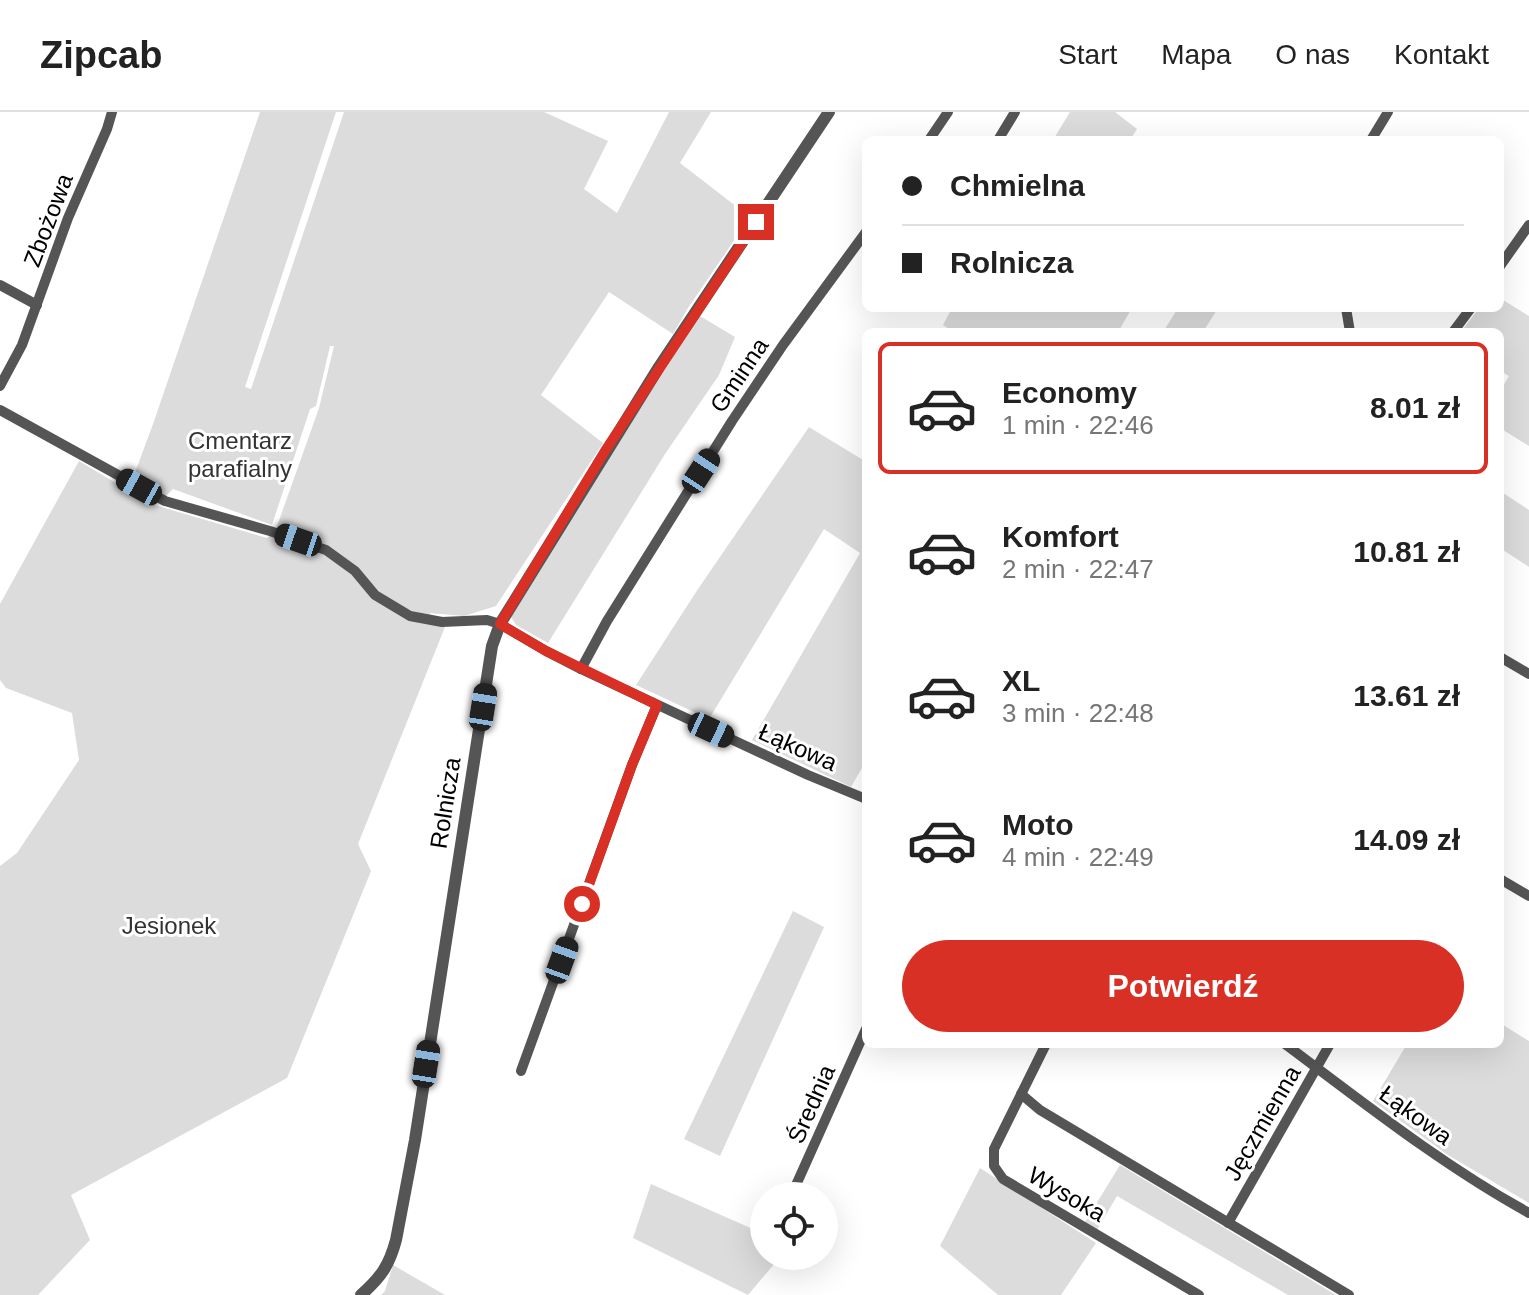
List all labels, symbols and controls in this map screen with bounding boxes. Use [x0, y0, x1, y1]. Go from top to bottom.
text: Zipcab [40, 34, 162, 76]
text: Start [1058, 39, 1117, 70]
text: Mapa [1161, 39, 1231, 70]
text: O nas [1275, 39, 1350, 70]
text: Kontakt [1394, 39, 1489, 70]
street label: Zbożowa [18, 169, 78, 270]
text: Chmielna [950, 169, 1085, 202]
route end [738, 204, 774, 240]
text: Rolnicza [950, 246, 1073, 279]
street label: Gminna [704, 332, 774, 417]
icon: car [906, 372, 978, 444]
text: Economy [1002, 376, 1137, 409]
text: 8.01 zł [1370, 391, 1460, 424]
text: 1 min · 22:46 [1002, 410, 1154, 440]
park label: Cmentarz parafialny [188, 427, 292, 482]
car [678, 444, 724, 498]
car [112, 465, 166, 509]
icon: car [906, 516, 978, 588]
text: Komfort [1002, 520, 1119, 553]
car [271, 521, 325, 559]
text: 10.81 zł [1353, 535, 1460, 568]
text: 2 min · 22:47 [1002, 554, 1154, 584]
icon: car [906, 660, 978, 732]
text: XL [1002, 664, 1040, 697]
text: 13.61 zł [1353, 679, 1460, 712]
car [467, 681, 499, 733]
text: 3 min · 22:48 [1002, 698, 1154, 728]
car [684, 709, 738, 751]
street label: Łąkowa [755, 718, 842, 776]
street label: Rolnicza [424, 755, 466, 851]
icon: car [906, 804, 978, 876]
text: Moto [1002, 808, 1074, 841]
text: 14.09 zł [1353, 823, 1460, 856]
text: 4 min · 22:49 [1002, 842, 1154, 872]
route start [564, 886, 600, 922]
park label: Jesionek [122, 912, 217, 939]
car [543, 933, 581, 987]
button: Potwierdź [902, 940, 1464, 1032]
car [410, 1038, 442, 1090]
street label: Średnia [782, 1060, 840, 1147]
street label: Jęczmienna [1218, 1060, 1306, 1185]
street label: Łąkowa [1375, 1080, 1458, 1151]
street label: Wysoka [1023, 1161, 1111, 1227]
map controls [750, 1182, 838, 1270]
button: locate [750, 1182, 838, 1270]

